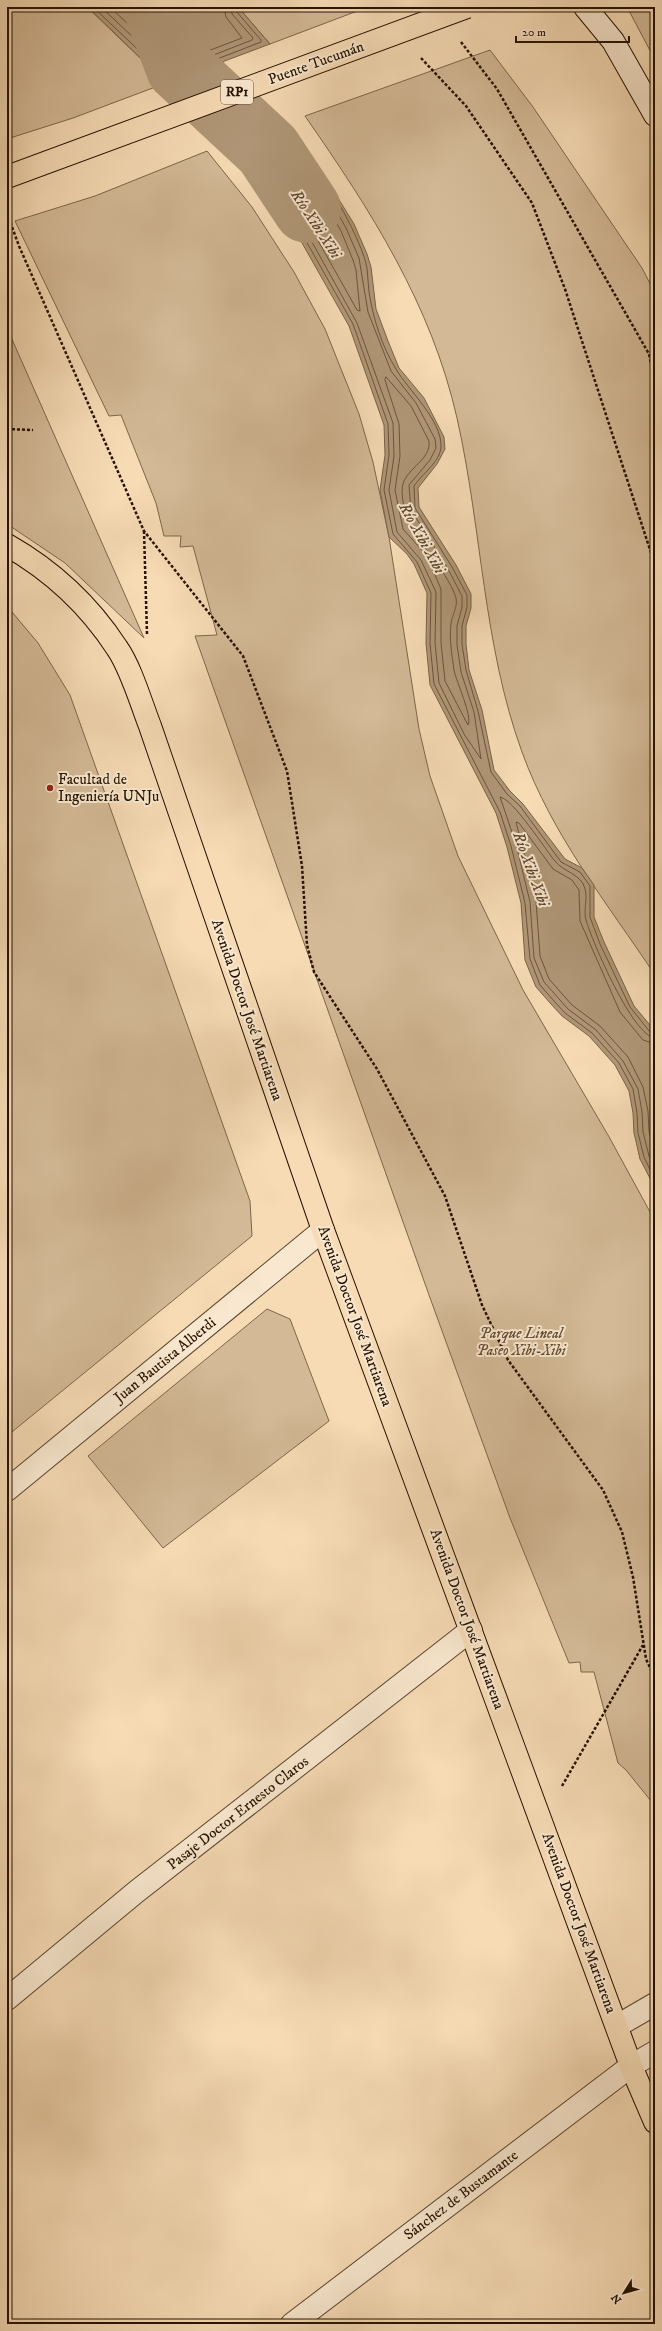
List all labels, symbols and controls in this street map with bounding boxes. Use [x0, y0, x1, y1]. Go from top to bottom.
scale bar [516, 18, 629, 44]
text: 20 m [522, 25, 546, 40]
street label: Puente Tucumán [265, 37, 367, 89]
road number: RP1 [221, 80, 253, 104]
water label: Río Xibi Xibi [286, 185, 346, 263]
water label: Río Xibi Xibi [394, 498, 450, 578]
place label: Facultad de Ingeniería UNJu [58, 770, 159, 806]
marker: Facultad de Ingeniería UNJu [45, 783, 55, 793]
water label: Río Xibi Xibi [508, 828, 554, 910]
street label: Avenida Doctor José Martiarena [207, 917, 287, 1104]
street label: Avenida Doctor José Martiarena [313, 1223, 397, 1409]
street label: Juan Bautista Alberdi [109, 1313, 220, 1408]
park label: Parque Lineal Paseo Xibi-Xibi [476, 1324, 567, 1360]
street label: Avenida Doctor José Martiarena [425, 1526, 509, 1712]
street label: Pasaje Doctor Ernesto Claros [163, 1752, 313, 1874]
street label: Avenida Doctor José Martiarena [537, 1830, 621, 2016]
street label: Sánchez de Bustamante [400, 2146, 522, 2244]
north arrow [604, 2273, 644, 2313]
text: N [609, 2291, 625, 2306]

